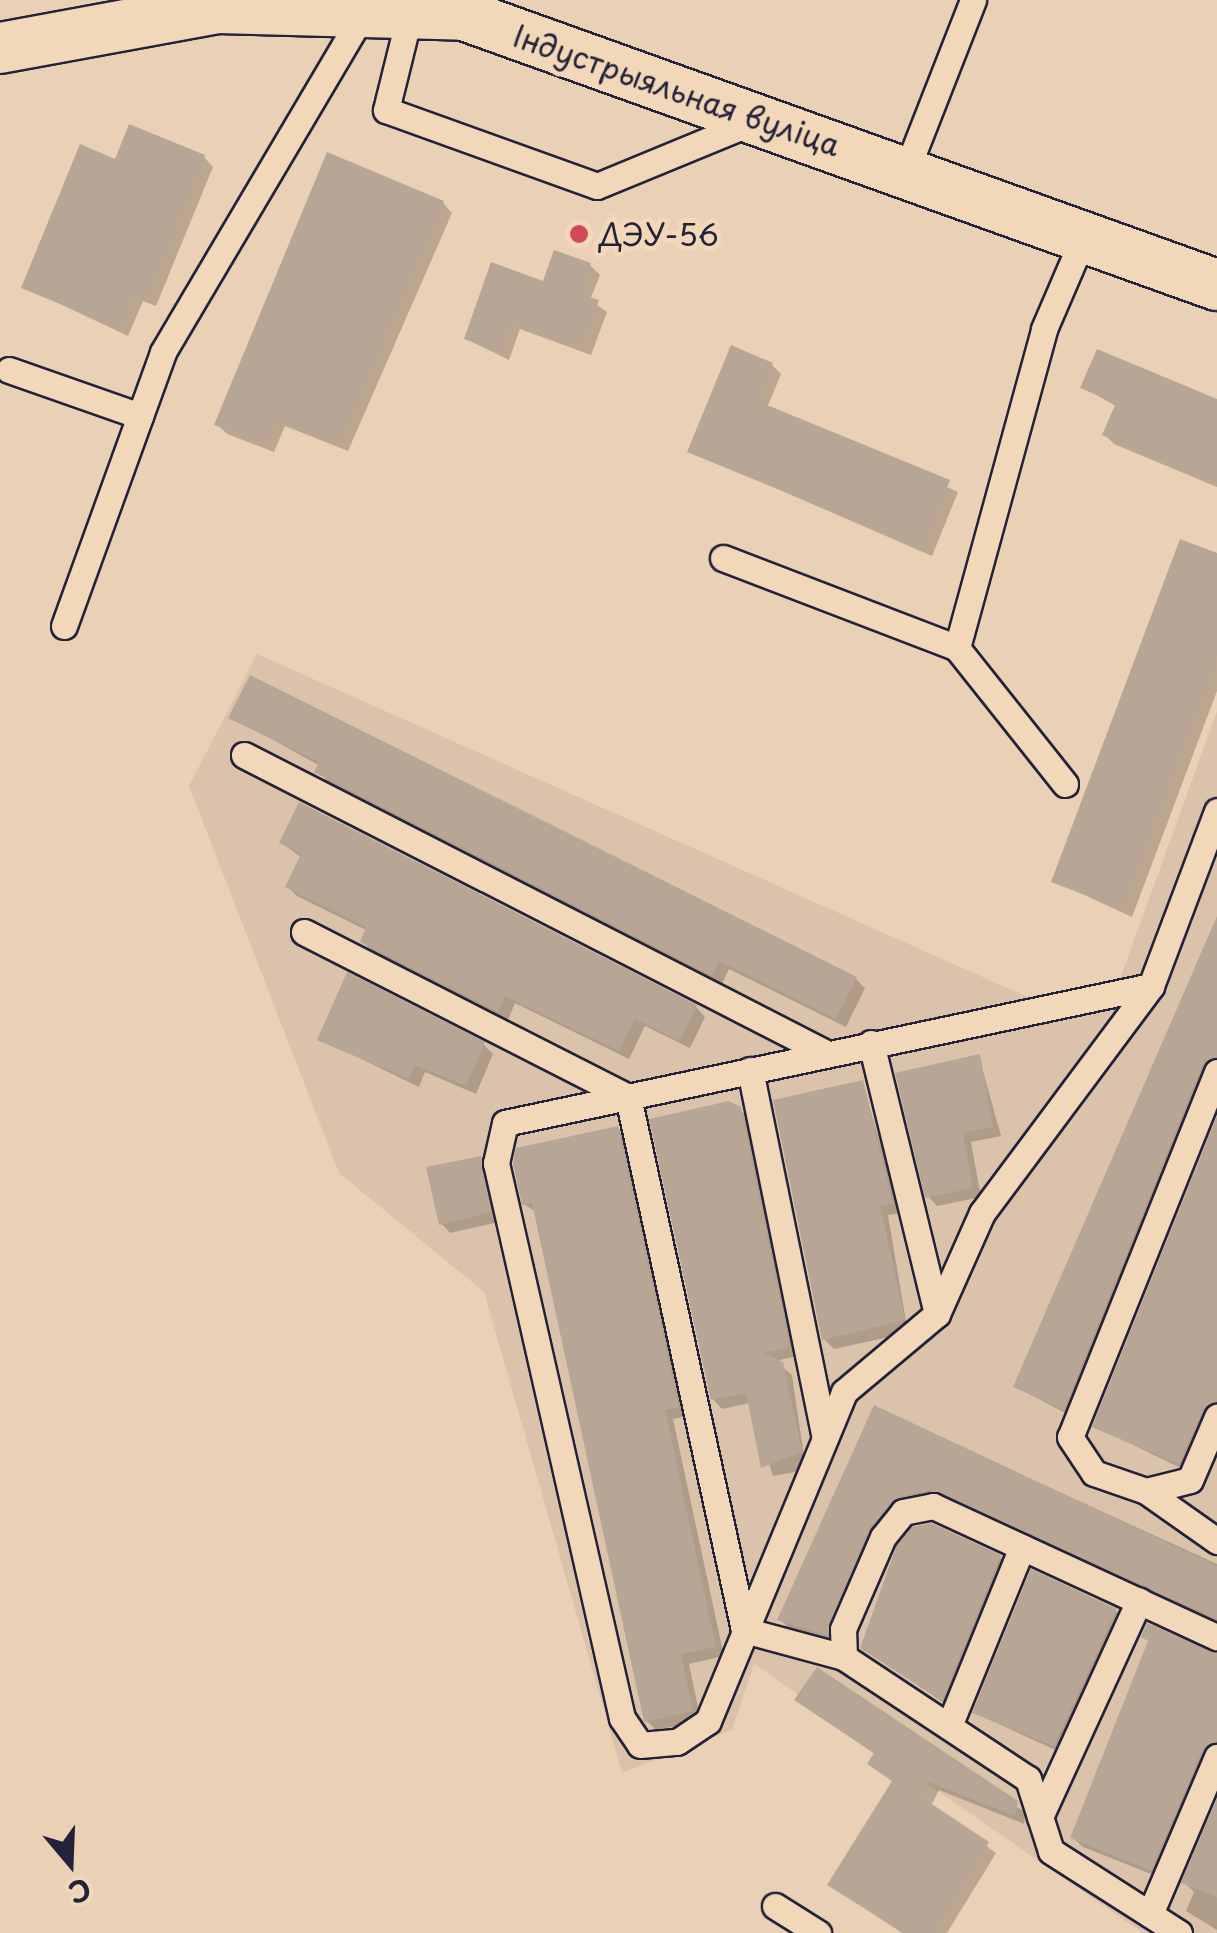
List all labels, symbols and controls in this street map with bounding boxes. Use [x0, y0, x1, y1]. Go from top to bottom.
street label: Індустрыяльная вуліца [508, 17, 846, 163]
place label: ДЭУ-56 [599, 216, 719, 252]
marker: ДЭУ-56 [568, 223, 590, 245]
north arrow [20, 1813, 120, 1913]
text: С [63, 1868, 97, 1916]

